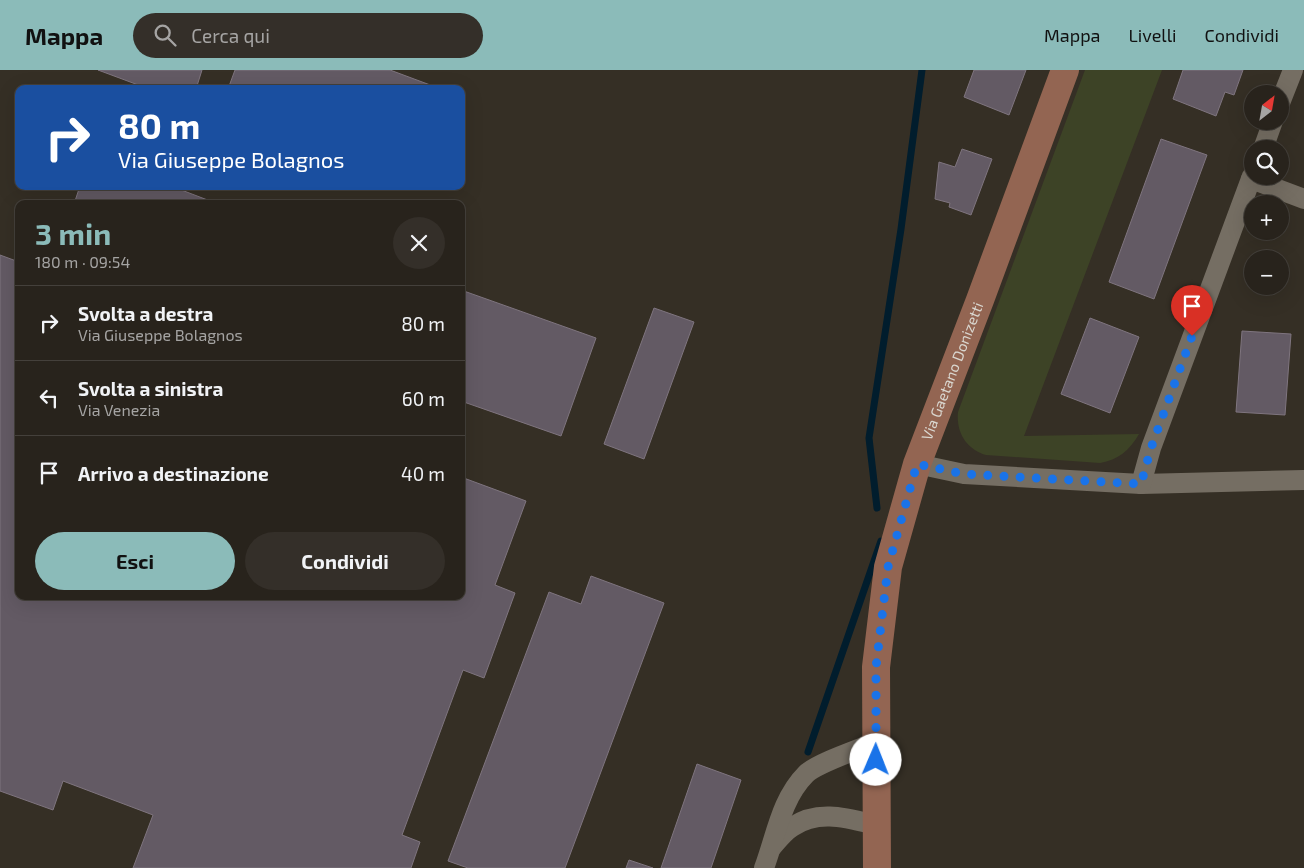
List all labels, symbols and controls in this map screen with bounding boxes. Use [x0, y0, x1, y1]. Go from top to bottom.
search box [133, 13, 483, 58]
text: Mappa [25, 21, 103, 50]
icon: search [151, 21, 179, 49]
text: Cerca qui [191, 24, 270, 47]
text: Mappa [1044, 24, 1101, 46]
text: Livelli [1129, 24, 1176, 46]
text: Condividi [1204, 24, 1279, 46]
north arrow [1244, 85, 1289, 130]
map controls [1244, 85, 1289, 295]
text: 80 m [118, 104, 200, 146]
icon: right [35, 105, 100, 170]
button: search [1244, 140, 1289, 185]
text: Via Giuseppe Bolagnos [118, 146, 344, 172]
button: + [1244, 195, 1289, 240]
text: 3 min [35, 215, 111, 251]
button: close [393, 217, 445, 269]
button: − [1244, 250, 1289, 295]
text: 180 m · 09:54 [35, 252, 130, 271]
pin [1171, 285, 1213, 336]
icon: arrive [1178, 292, 1206, 320]
street label: Via Gaetano Donizetti [917, 299, 986, 443]
text: Svolta a destra [78, 302, 213, 325]
icon: right [35, 309, 63, 337]
text: 80 m [401, 312, 445, 335]
text: Via Giuseppe Bolagnos [78, 325, 243, 344]
text: Svolta a sinistra [78, 377, 223, 400]
icon: left [35, 384, 63, 412]
text: 60 m [402, 387, 445, 410]
text: Via Venezia [78, 400, 160, 419]
icon: arrive [35, 459, 63, 487]
text: Arrivo a destinazione [78, 462, 269, 485]
text: 40 m [401, 462, 445, 485]
button: Esci [35, 532, 235, 590]
button: Condividi [245, 532, 445, 590]
position arrow [849, 733, 901, 785]

